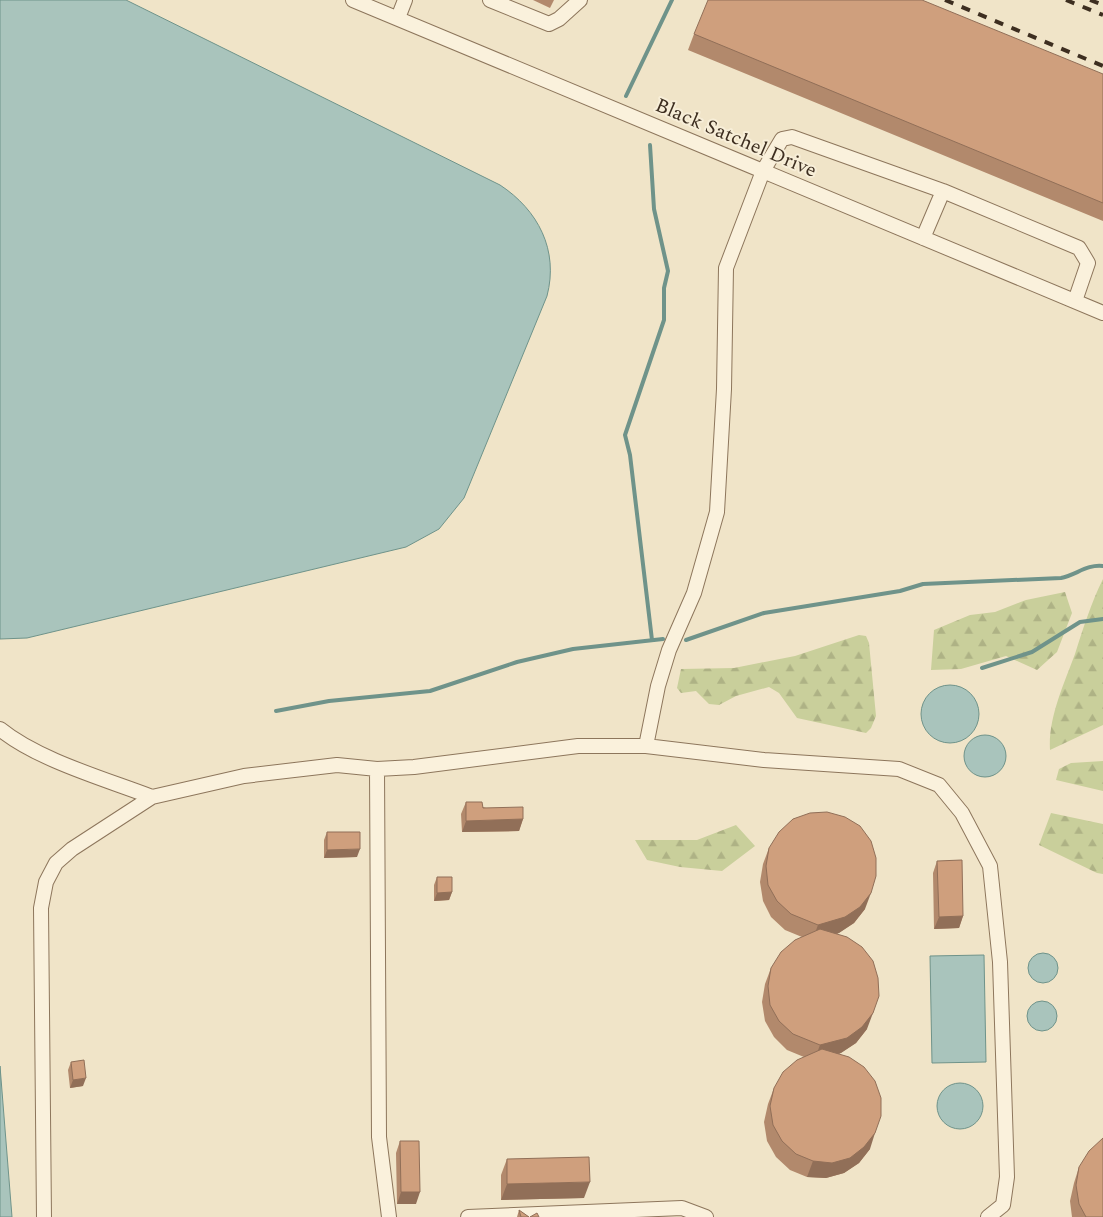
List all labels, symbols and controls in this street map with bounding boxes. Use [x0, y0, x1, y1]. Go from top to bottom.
street label: Black Satchel Drive [651, 90, 821, 186]

